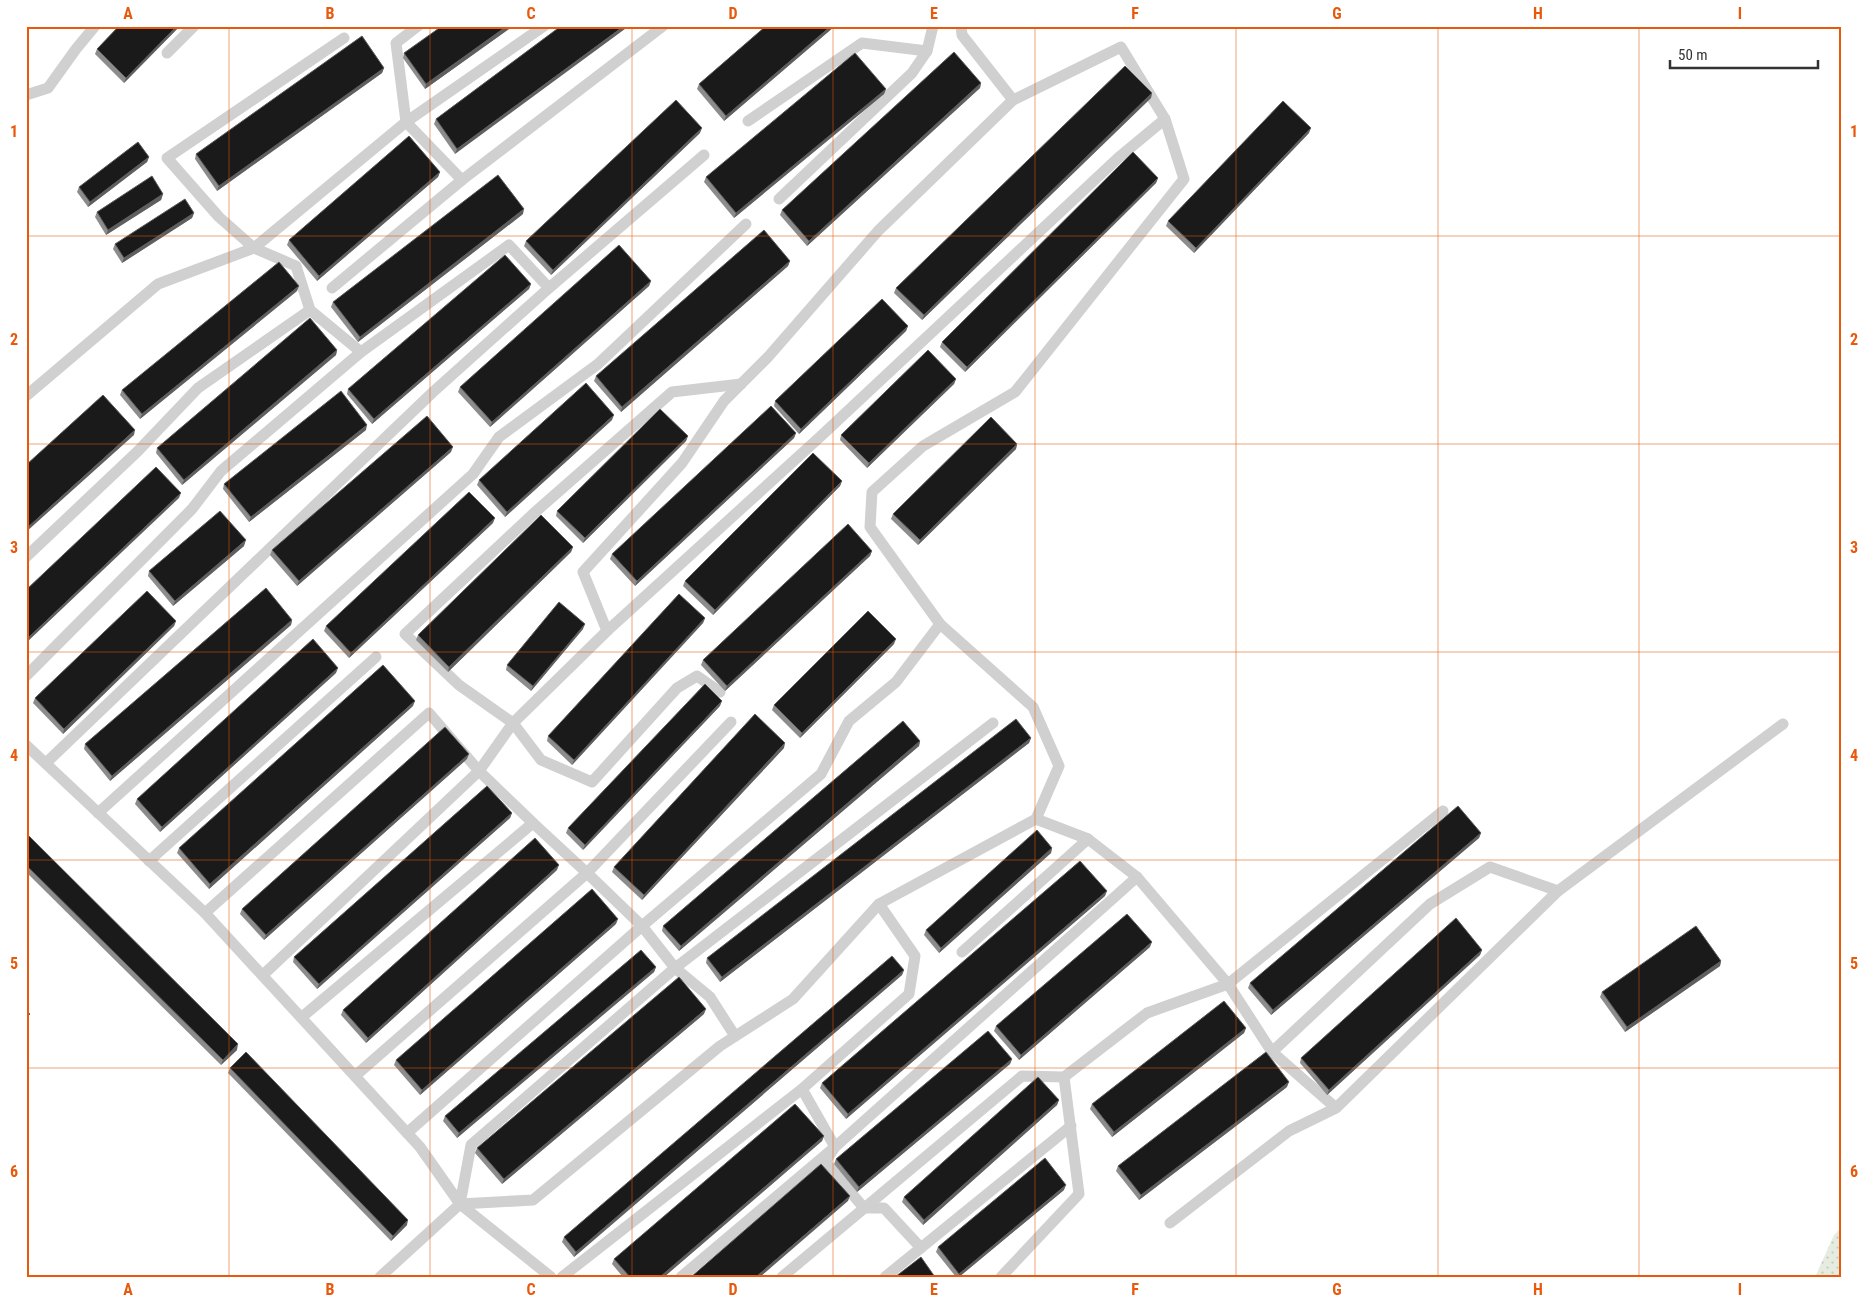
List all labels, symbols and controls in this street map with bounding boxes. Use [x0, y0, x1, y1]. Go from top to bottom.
text: A [123, 4, 133, 23]
text: B [326, 4, 335, 23]
text: C [526, 4, 536, 23]
text: D [728, 4, 738, 23]
text: E [930, 4, 938, 23]
text: F [1131, 4, 1139, 23]
text: G [1332, 4, 1342, 23]
text: H [1533, 4, 1543, 23]
text: I [1738, 4, 1742, 23]
scale bar [1670, 38, 1818, 70]
text: 50 m [1678, 46, 1708, 64]
text: 1 [10, 122, 18, 141]
text: 1 [1850, 122, 1858, 141]
text: 2 [10, 330, 18, 349]
text: 2 [1850, 330, 1858, 349]
text: 3 [10, 538, 18, 557]
text: 3 [1850, 538, 1858, 557]
text: 4 [10, 746, 18, 765]
text: 4 [1850, 746, 1858, 765]
text: 5 [10, 954, 18, 973]
text: 5 [1850, 954, 1858, 973]
text: 6 [10, 1162, 18, 1181]
text: 6 [1850, 1162, 1858, 1181]
text: A [123, 1280, 133, 1299]
text: B [326, 1280, 335, 1299]
text: C [526, 1280, 536, 1299]
text: D [728, 1280, 738, 1299]
text: E [930, 1280, 938, 1299]
text: F [1131, 1280, 1139, 1299]
text: G [1332, 1280, 1342, 1299]
text: H [1533, 1280, 1543, 1299]
text: I [1738, 1280, 1742, 1299]

